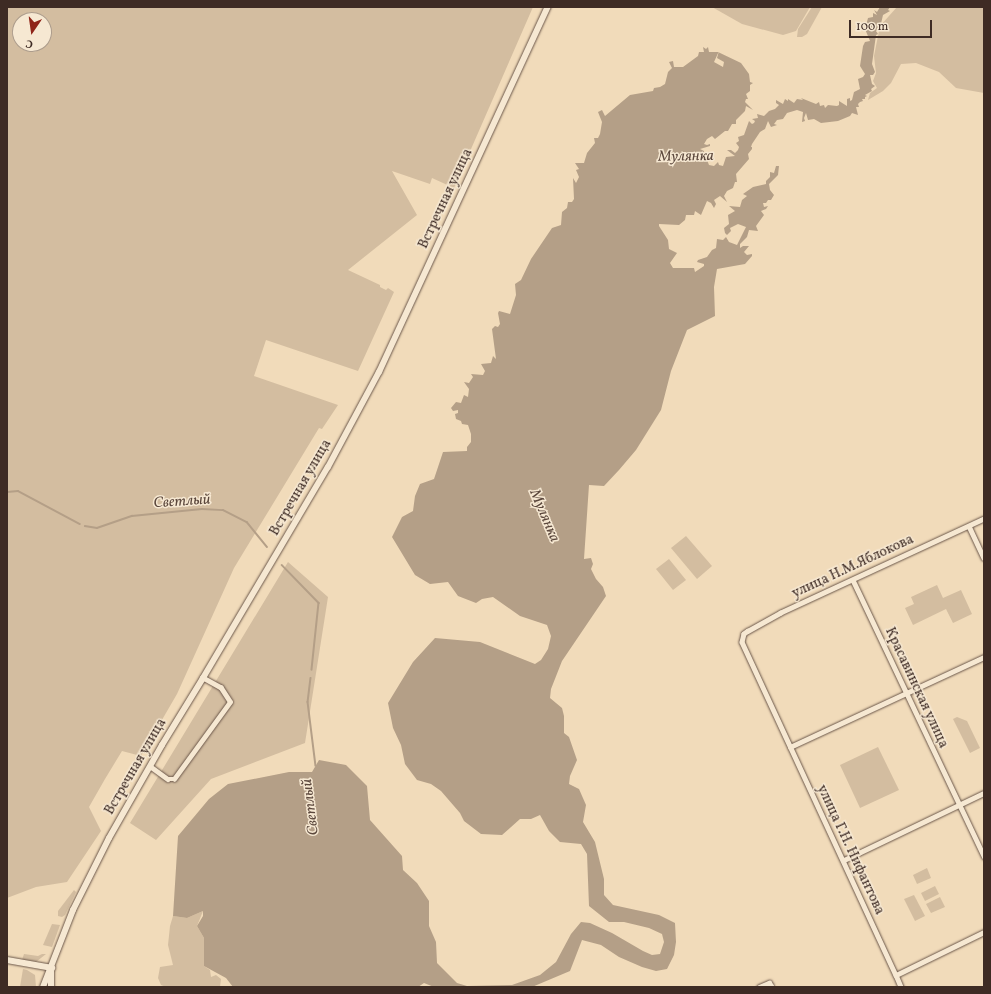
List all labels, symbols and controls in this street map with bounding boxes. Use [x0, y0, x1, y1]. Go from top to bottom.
north arrow [12, 12, 52, 52]
scale bar [851, 12, 934, 38]
text: 100 m [856, 19, 888, 35]
text: С [24, 35, 35, 51]
street label: Встречная улица [415, 146, 477, 252]
water label: Мулянка [658, 148, 714, 166]
street label: Встречная улица [267, 437, 335, 539]
water label: Мулянка [525, 487, 563, 545]
water label: Светлый [153, 491, 211, 513]
street label: улица Н.М.Яблокова [790, 531, 916, 603]
street label: Красавинская улица [881, 625, 951, 751]
street label: Встречная улица [102, 716, 170, 818]
water label: Светлый [299, 778, 323, 836]
street label: улица Г.Н. Нифантова [813, 782, 887, 918]

